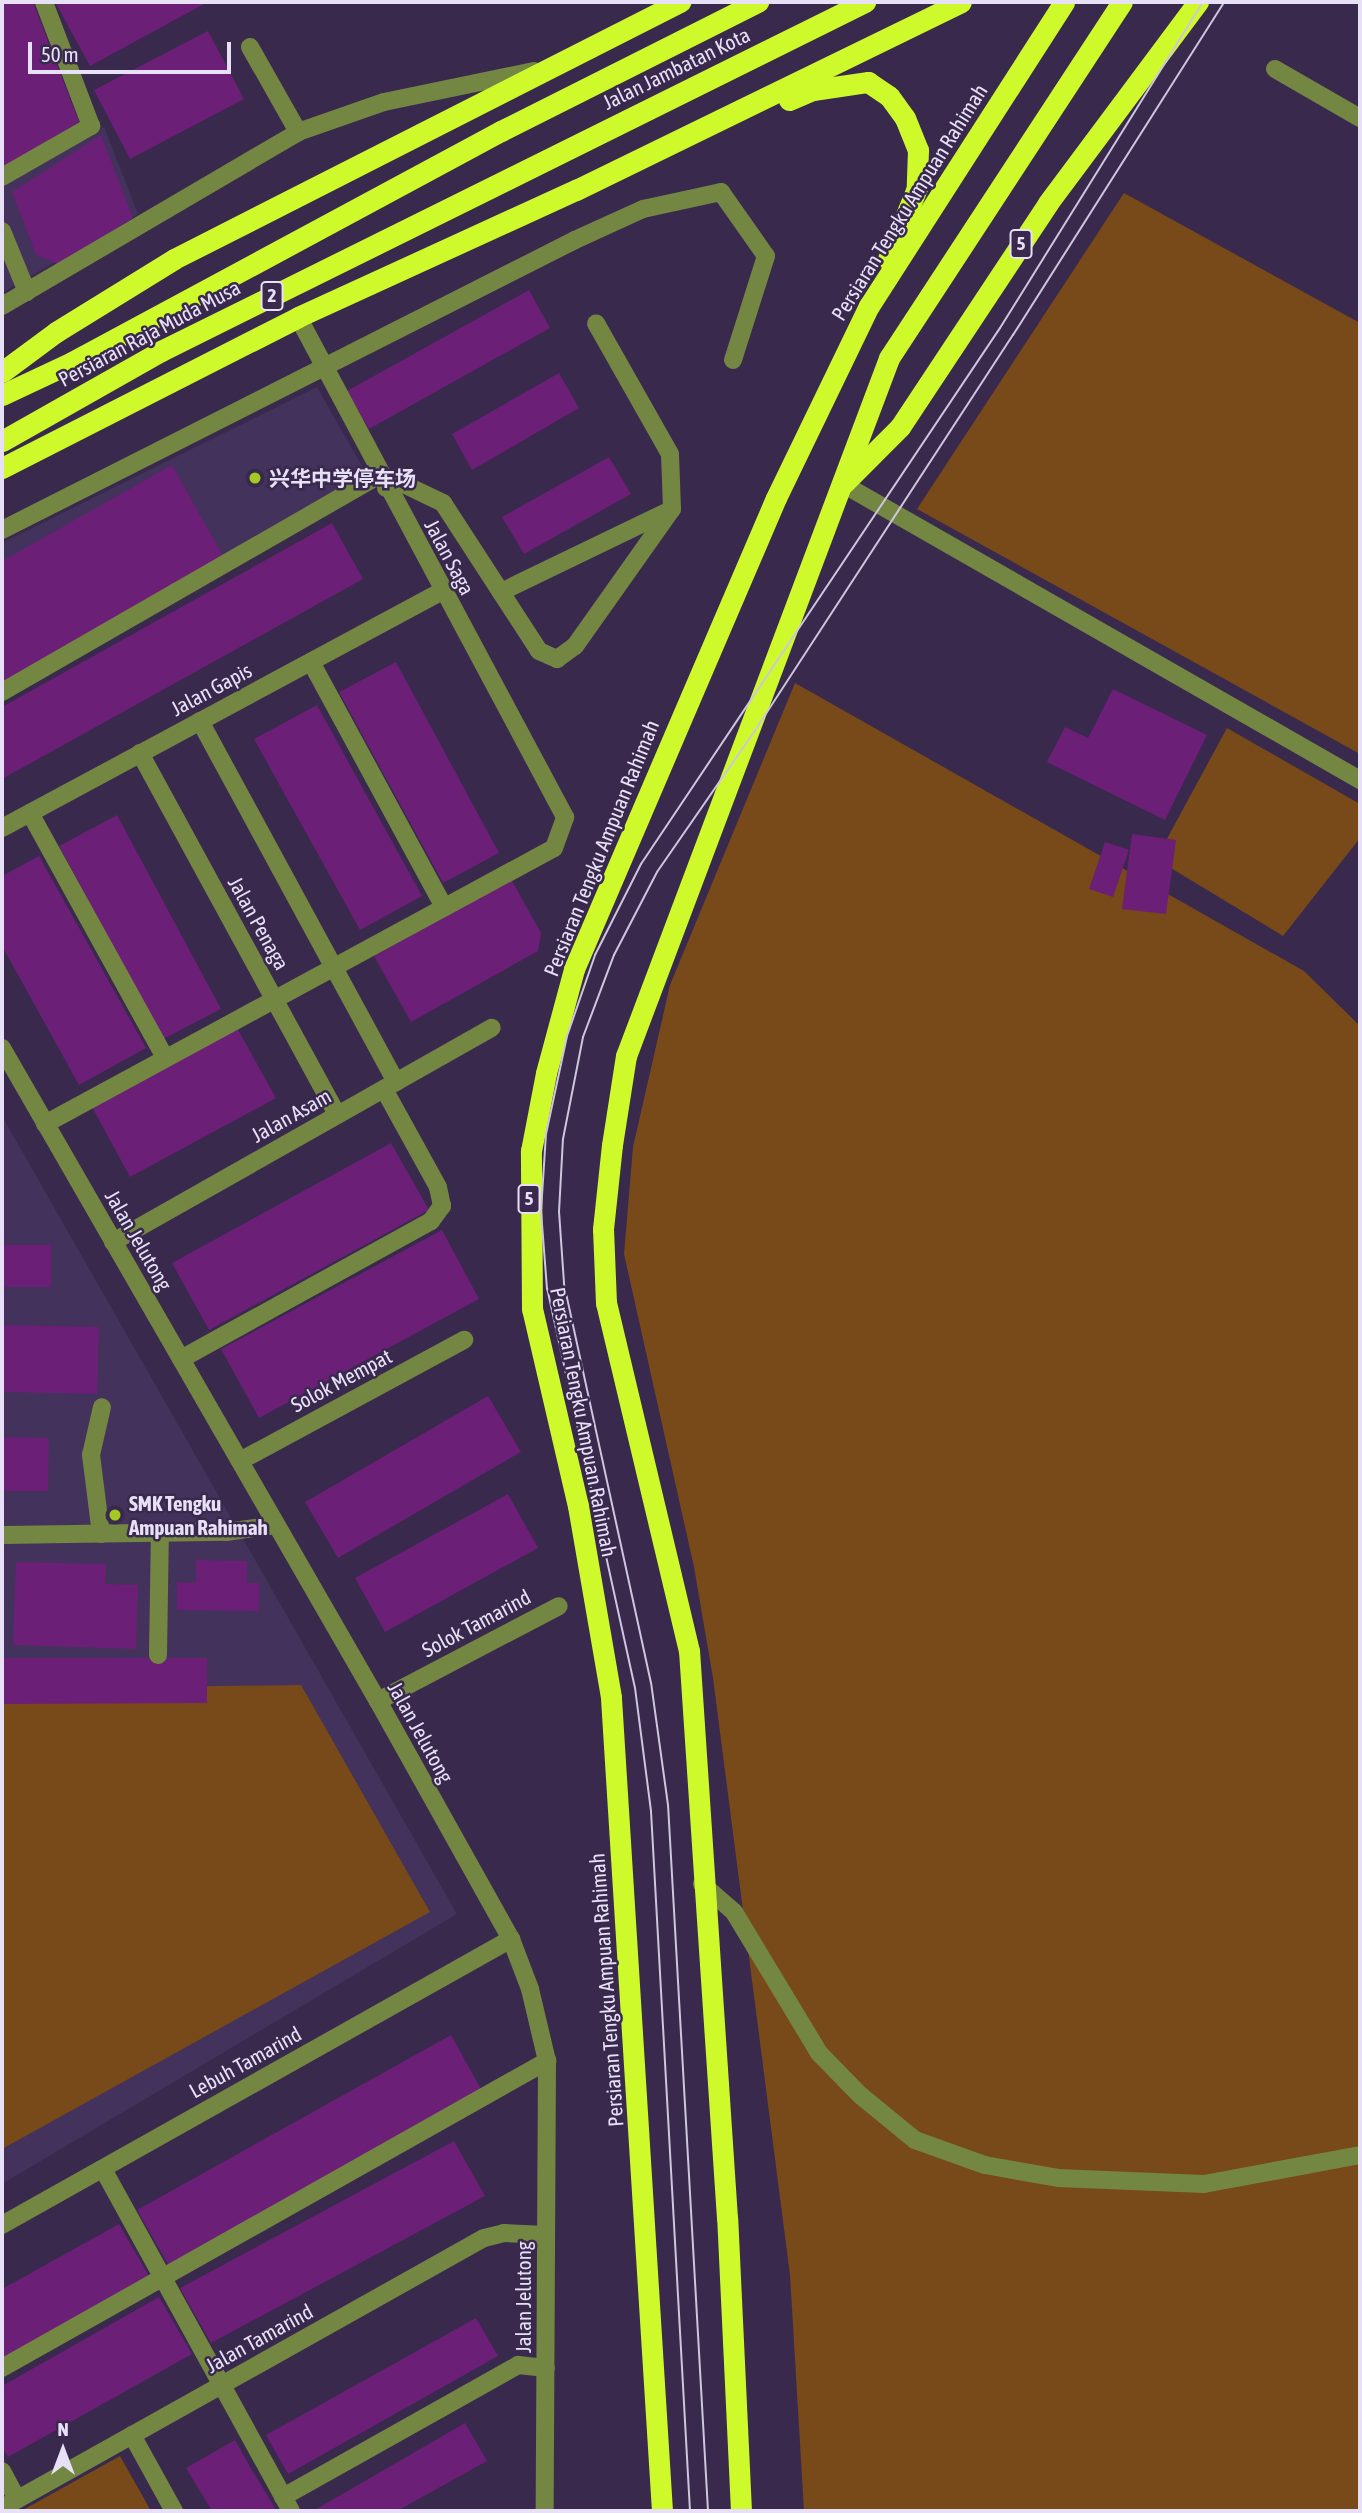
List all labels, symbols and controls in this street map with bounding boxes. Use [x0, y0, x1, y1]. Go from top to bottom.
street label: Jalan Jambatan Kota [598, 21, 754, 115]
scale bar [32, 28, 234, 72]
text: 50 m [41, 42, 79, 66]
street label: Persiaran Tengku Ampuan Rahimah [826, 79, 992, 325]
road number: 5 [1009, 228, 1033, 260]
street label: Persiaran Raja Muda Musa [54, 274, 244, 392]
road number: 2 [260, 280, 284, 312]
place label: 兴华中学停车场 [269, 465, 416, 491]
marker: 兴华中学停车场 [247, 470, 263, 486]
street label: Jalan Saga [420, 515, 480, 599]
street label: Jalan Gapis [166, 657, 256, 721]
street label: Persiaran Tengku Ampuan Rahimah [538, 716, 664, 980]
street label: Jalan Penaga [223, 872, 295, 974]
street label: Jalan Asam [247, 1083, 335, 1147]
road number: 5 [517, 1184, 541, 1214]
street label: Jalan Jelutong [100, 1185, 178, 1295]
street label: Persiaran Tengku Ampuan Rahimah [545, 1285, 623, 1559]
street label: Solok Mempat [286, 1343, 396, 1417]
place label: SMK Tengku Ampuan Rahimah [129, 1490, 268, 1540]
marker: SMK Tengku Ampuan Rahimah [107, 1507, 123, 1523]
street label: Solok Tamarind [417, 1584, 535, 1662]
street label: Jalan Jelutong [383, 1677, 459, 1787]
street label: Persiaran Tengku Ampuan Rahimah [584, 1852, 628, 2128]
street label: Lebuh Tamarind [184, 2021, 306, 2103]
street label: Jalan Jelutong [510, 2241, 536, 2353]
street label: Jalan Tamarind [201, 2298, 317, 2378]
north arrow [28, 2415, 98, 2485]
text: N [57, 2418, 69, 2440]

